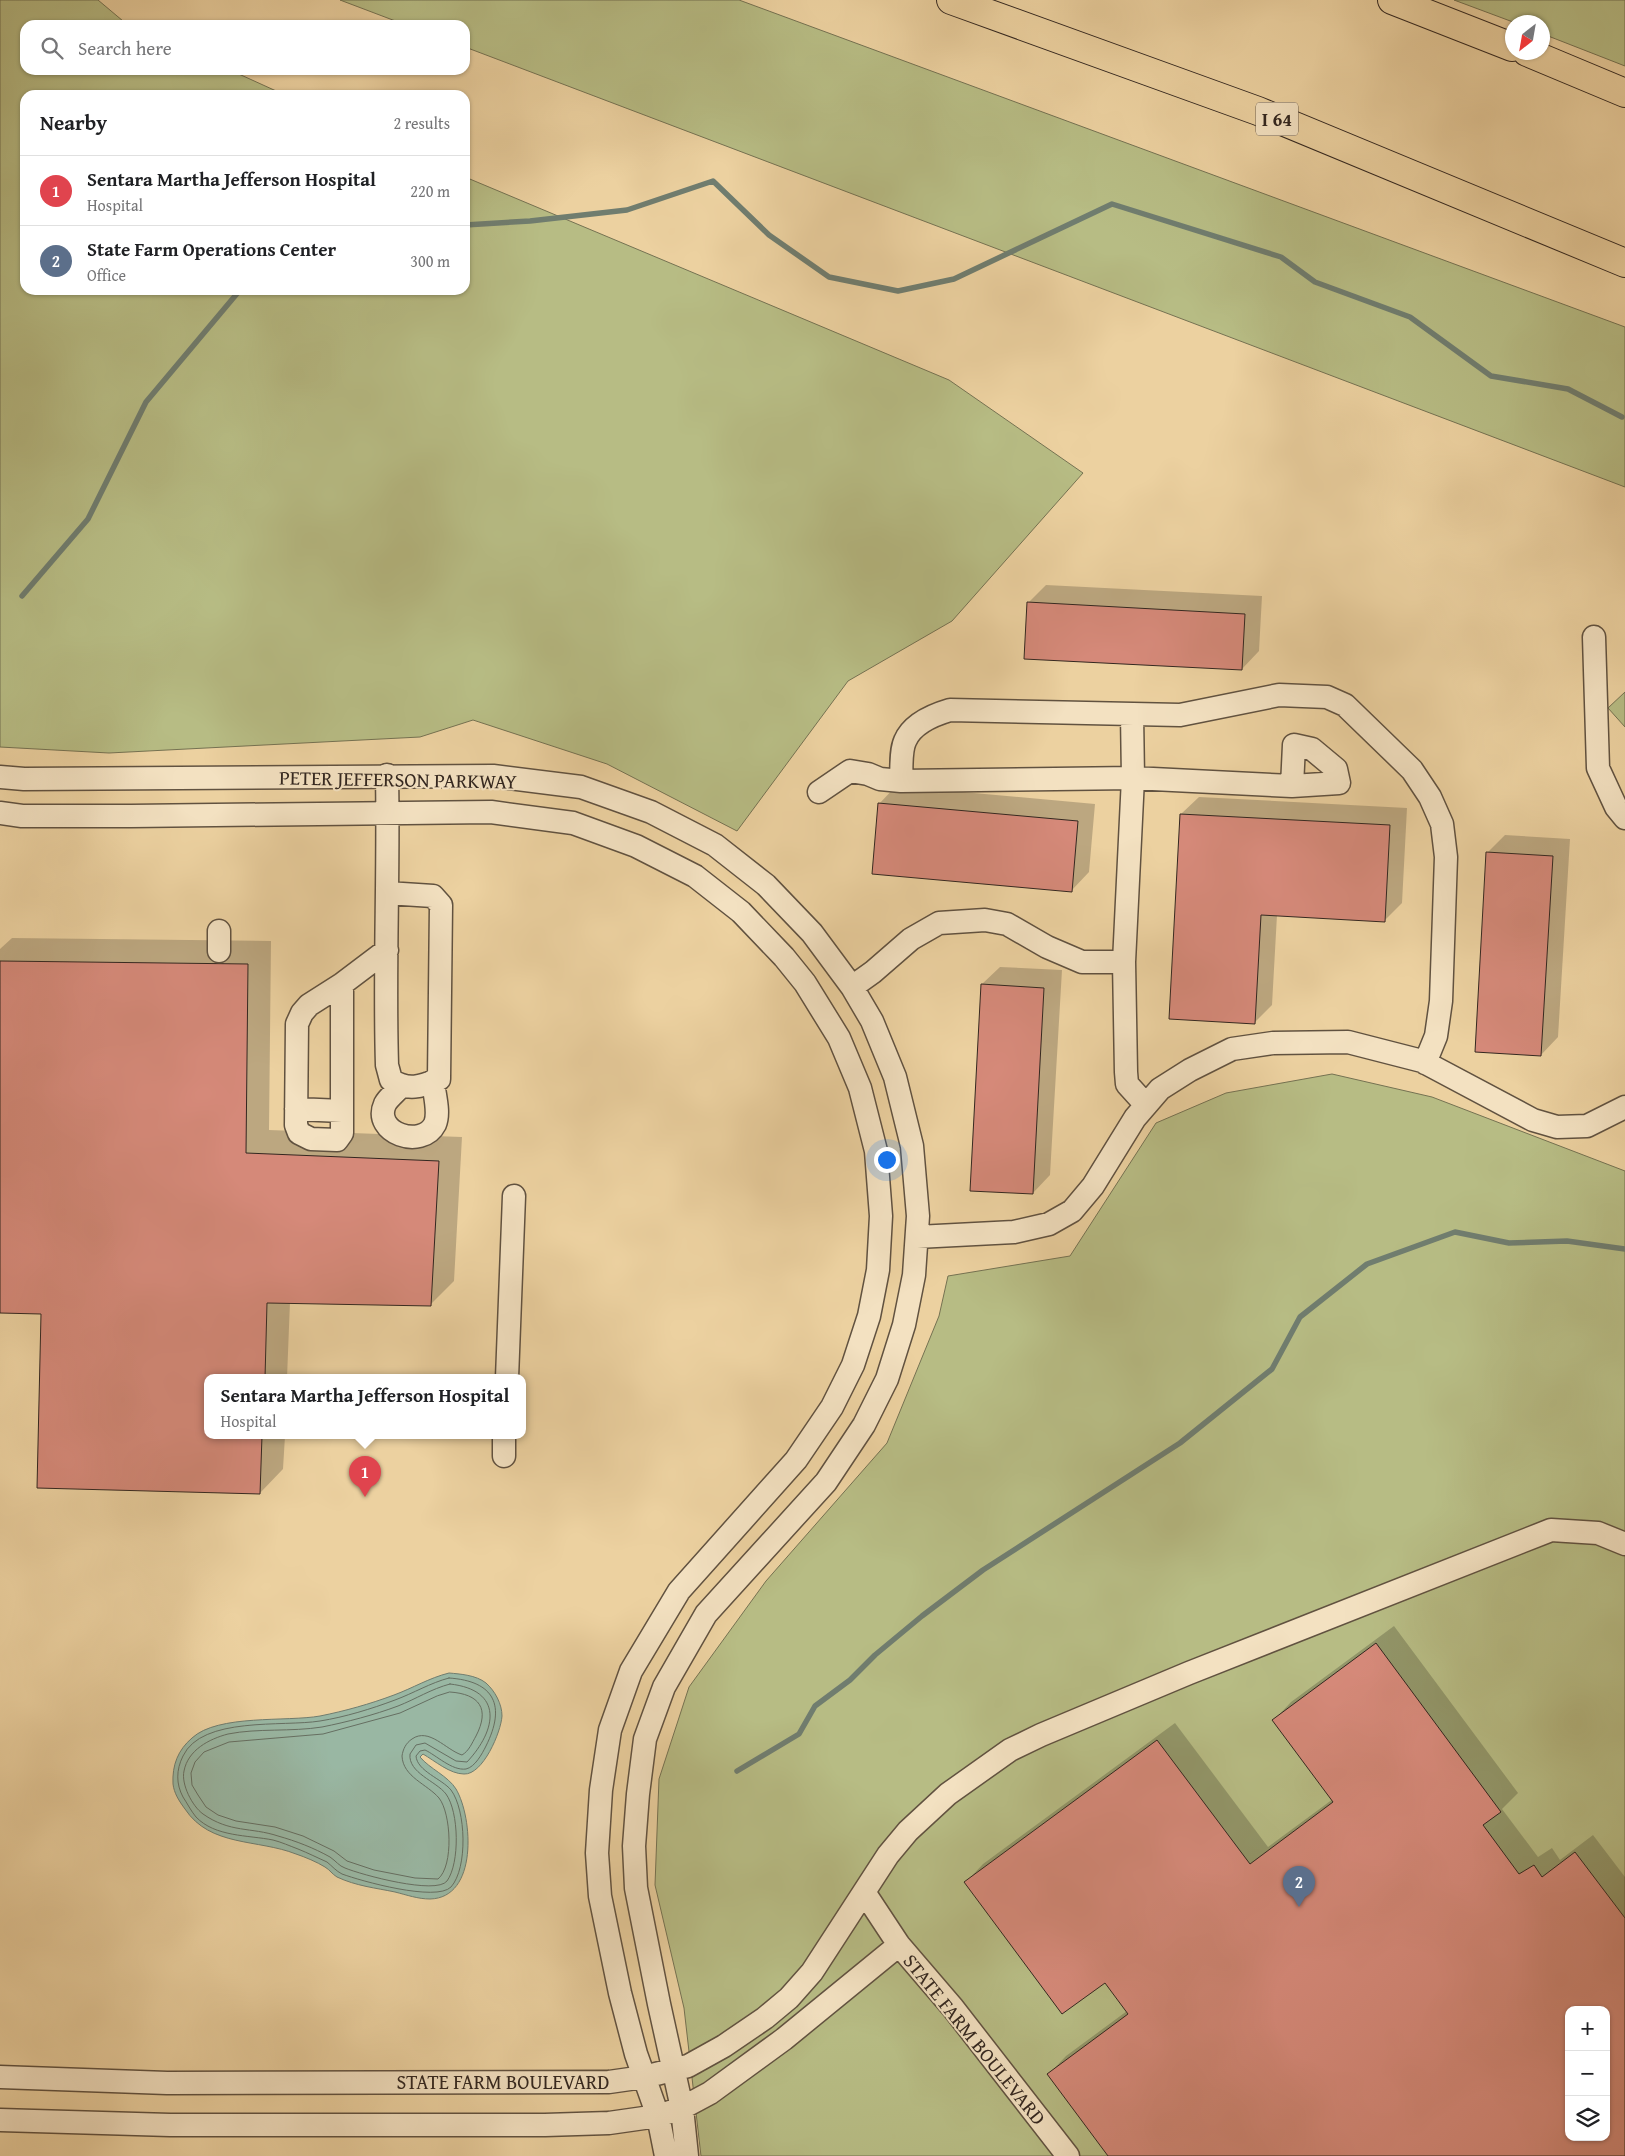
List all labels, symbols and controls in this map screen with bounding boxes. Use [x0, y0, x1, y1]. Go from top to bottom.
north arrow [1505, 15, 1550, 60]
search box [20, 20, 470, 75]
icon: search [38, 34, 66, 62]
text: Search here [78, 34, 172, 62]
road number: I 64 [1256, 102, 1298, 136]
text: Nearby [40, 107, 107, 138]
text: 2 results [393, 111, 450, 135]
text: Sentara Martha Jefferson Hospital [87, 165, 376, 193]
text: 1 [52, 179, 60, 203]
text: 220 m [410, 179, 450, 203]
text: Hospital [87, 193, 143, 217]
text: State Farm Operations Center [87, 235, 336, 263]
text: 2 [52, 249, 60, 273]
text: 300 m [410, 249, 450, 273]
text: Office [87, 263, 126, 287]
street label: PETER JEFFERSON PARKWAY [279, 762, 517, 796]
your location [874, 1147, 900, 1173]
popup [204, 1374, 526, 1439]
text: Sentara Martha Jefferson Hospital [221, 1381, 509, 1409]
text: Hospital [221, 1409, 277, 1433]
pin: 1 [349, 1456, 381, 1497]
pin: 2 [1283, 1866, 1315, 1907]
street label: STATE FARM BOULEVARD [897, 1947, 1053, 2131]
map controls [1565, 2006, 1610, 2141]
button: + [1565, 2006, 1610, 2051]
button: − [1565, 2051, 1610, 2096]
street label: STATE FARM BOULEVARD [397, 2067, 609, 2096]
button: layers [1565, 2096, 1610, 2141]

